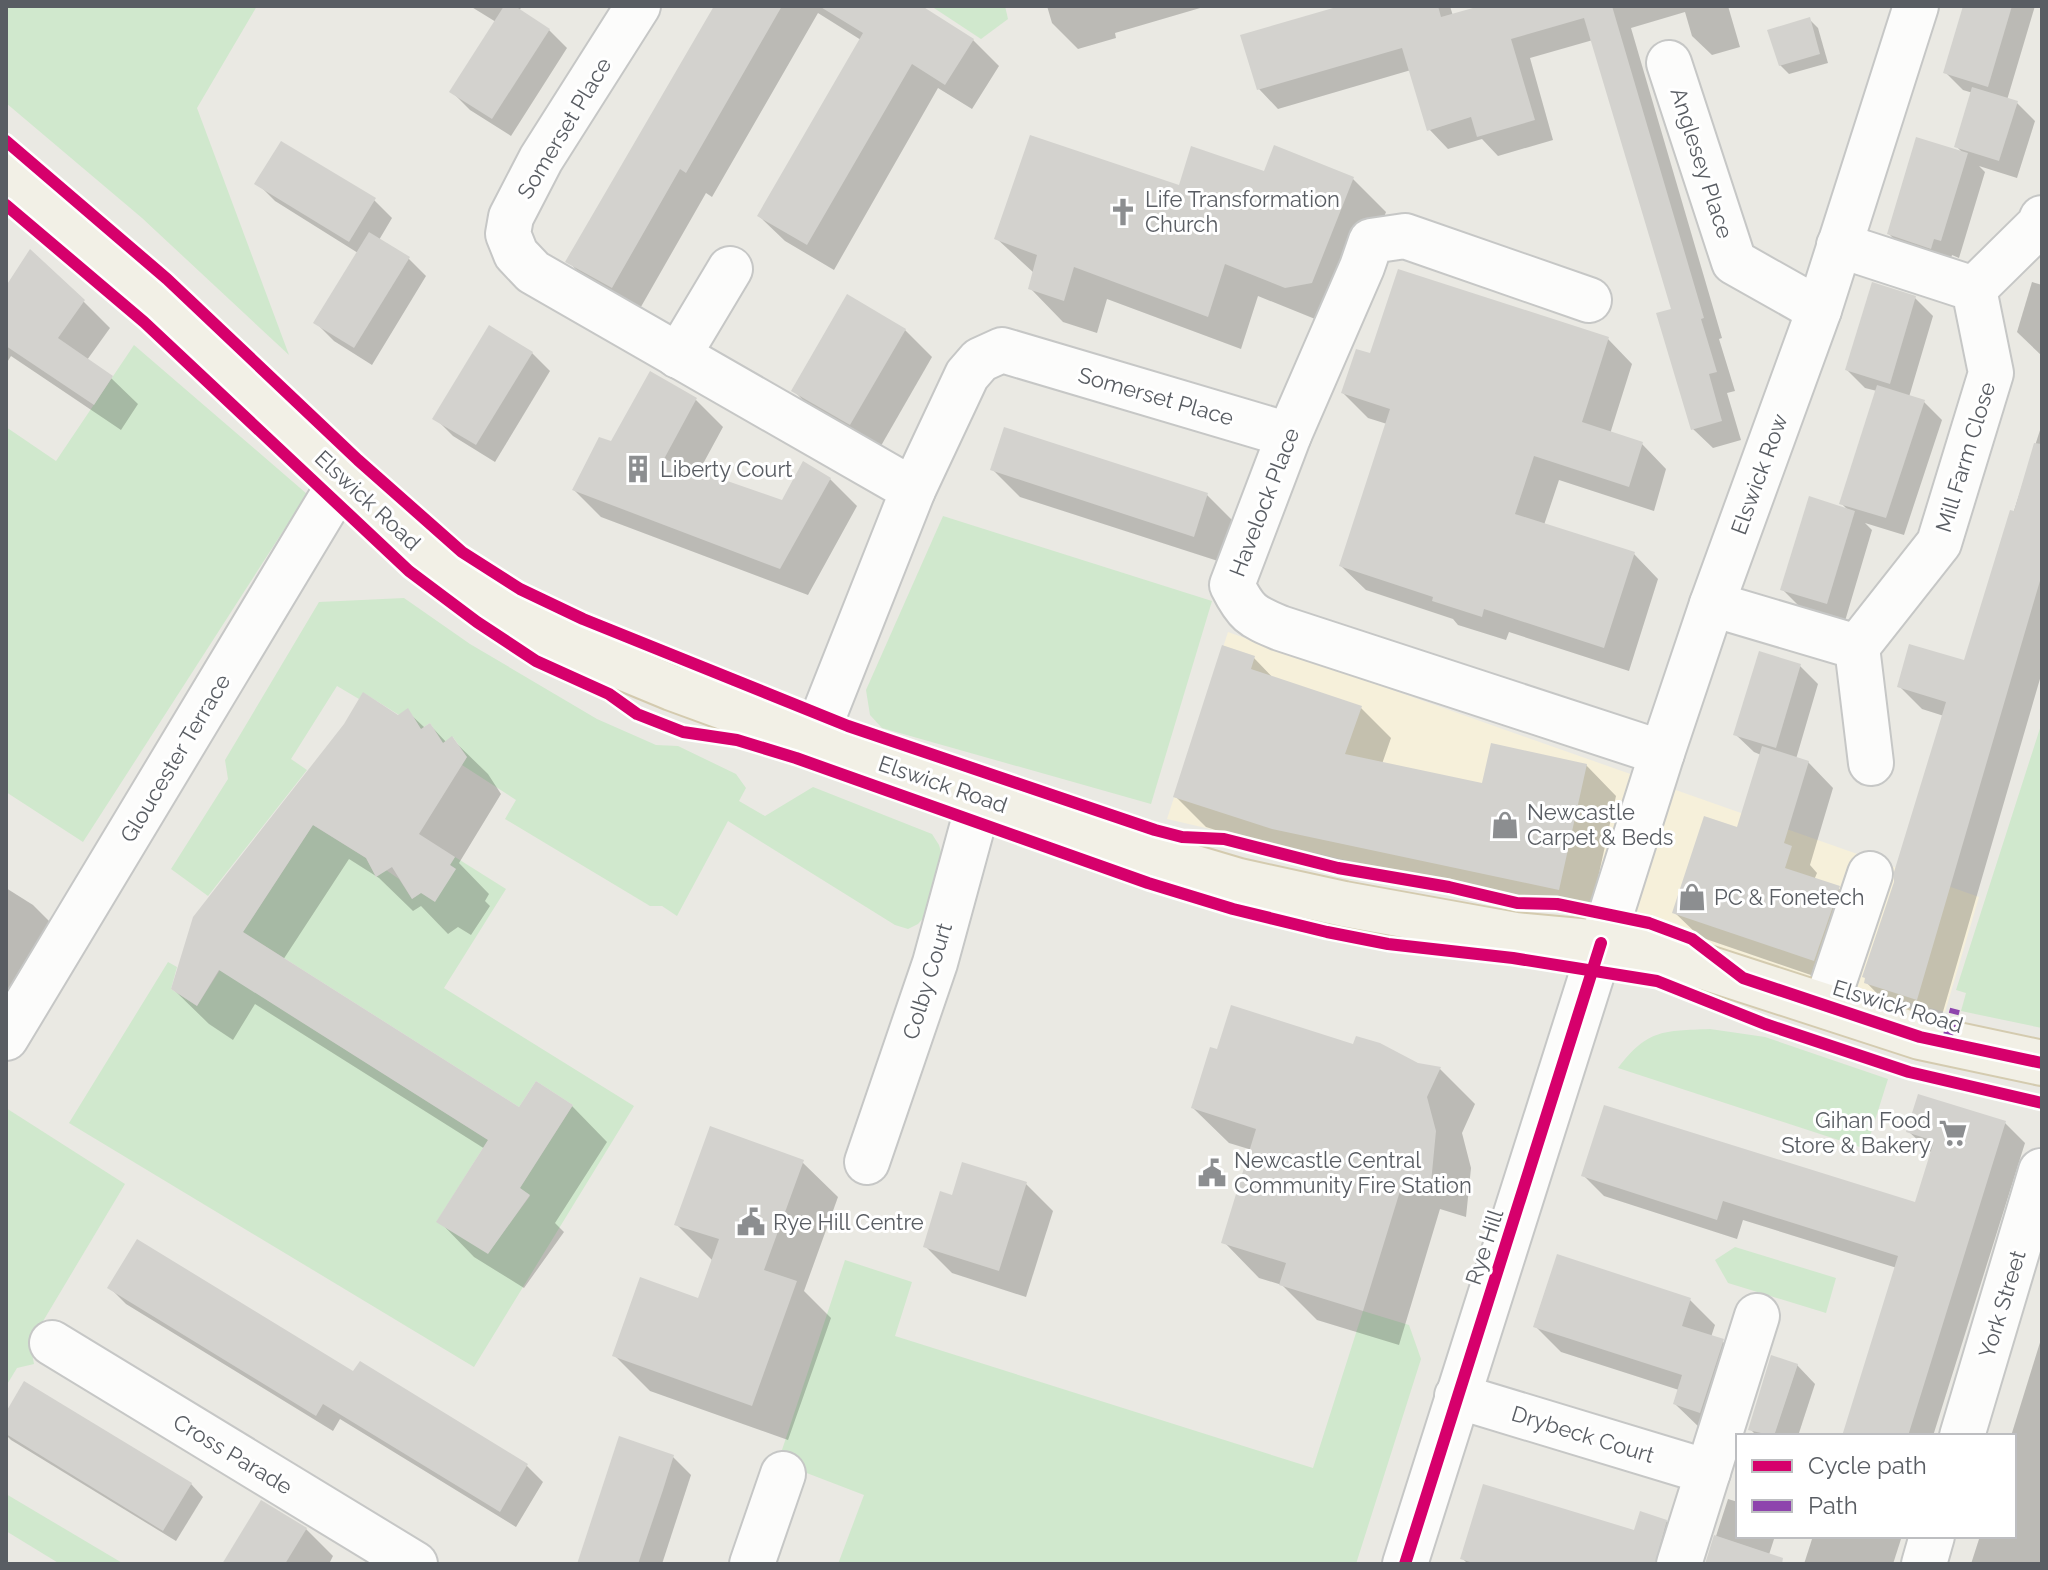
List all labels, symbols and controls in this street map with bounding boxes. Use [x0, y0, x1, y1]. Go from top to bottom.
street label: Somerset Place [512, 53, 616, 203]
street label: Anglesey Place [1665, 84, 1739, 242]
place label: Life Transformation Church [1145, 186, 1340, 237]
church icon: Life Transformation Church [1108, 197, 1138, 227]
street label: Somerset Place [1075, 361, 1237, 431]
street label: Mill Farm Close [1930, 379, 2000, 535]
street label: Elswick Row [1725, 410, 1793, 538]
street label: Havelock Place [1224, 424, 1304, 580]
street label: Elswick Road [310, 445, 426, 555]
building icon: Liberty Court [623, 454, 653, 484]
place label: Liberty Court [660, 456, 793, 482]
street label: Gloucester Terrace [114, 669, 236, 847]
street label: Elswick Road [875, 750, 1011, 818]
place label: Newcastle Carpet & Beds [1527, 799, 1673, 850]
shop icon: Newcastle Carpet & Beds [1490, 810, 1520, 840]
shop icon: PC & Fonetech [1677, 882, 1707, 912]
place label: PC & Fonetech [1714, 884, 1865, 910]
street label: Colby Court [897, 919, 957, 1042]
street label: Elswick Road [1830, 974, 1966, 1038]
place label: Gihan Food Store & Bakery [1781, 1107, 1931, 1158]
supermarket icon: Gihan Food Store & Bakery [1938, 1118, 1968, 1148]
place label: Newcastle Central Community Fire Station [1234, 1147, 1472, 1198]
public building icon: Newcastle Central Community Fire Station [1197, 1158, 1227, 1188]
street label: Rye Hill [1460, 1206, 1508, 1288]
public building icon: Rye Hill Centre [736, 1207, 766, 1237]
place label: Rye Hill Centre [773, 1209, 924, 1235]
street label: York Street [1973, 1246, 2031, 1361]
street label: Drybeck Court [1509, 1400, 1658, 1468]
street label: Cross Parade [169, 1408, 297, 1500]
legend [1736, 1434, 2016, 1538]
text: Cycle path [1808, 1451, 1927, 1480]
text: Path [1808, 1491, 1858, 1520]

